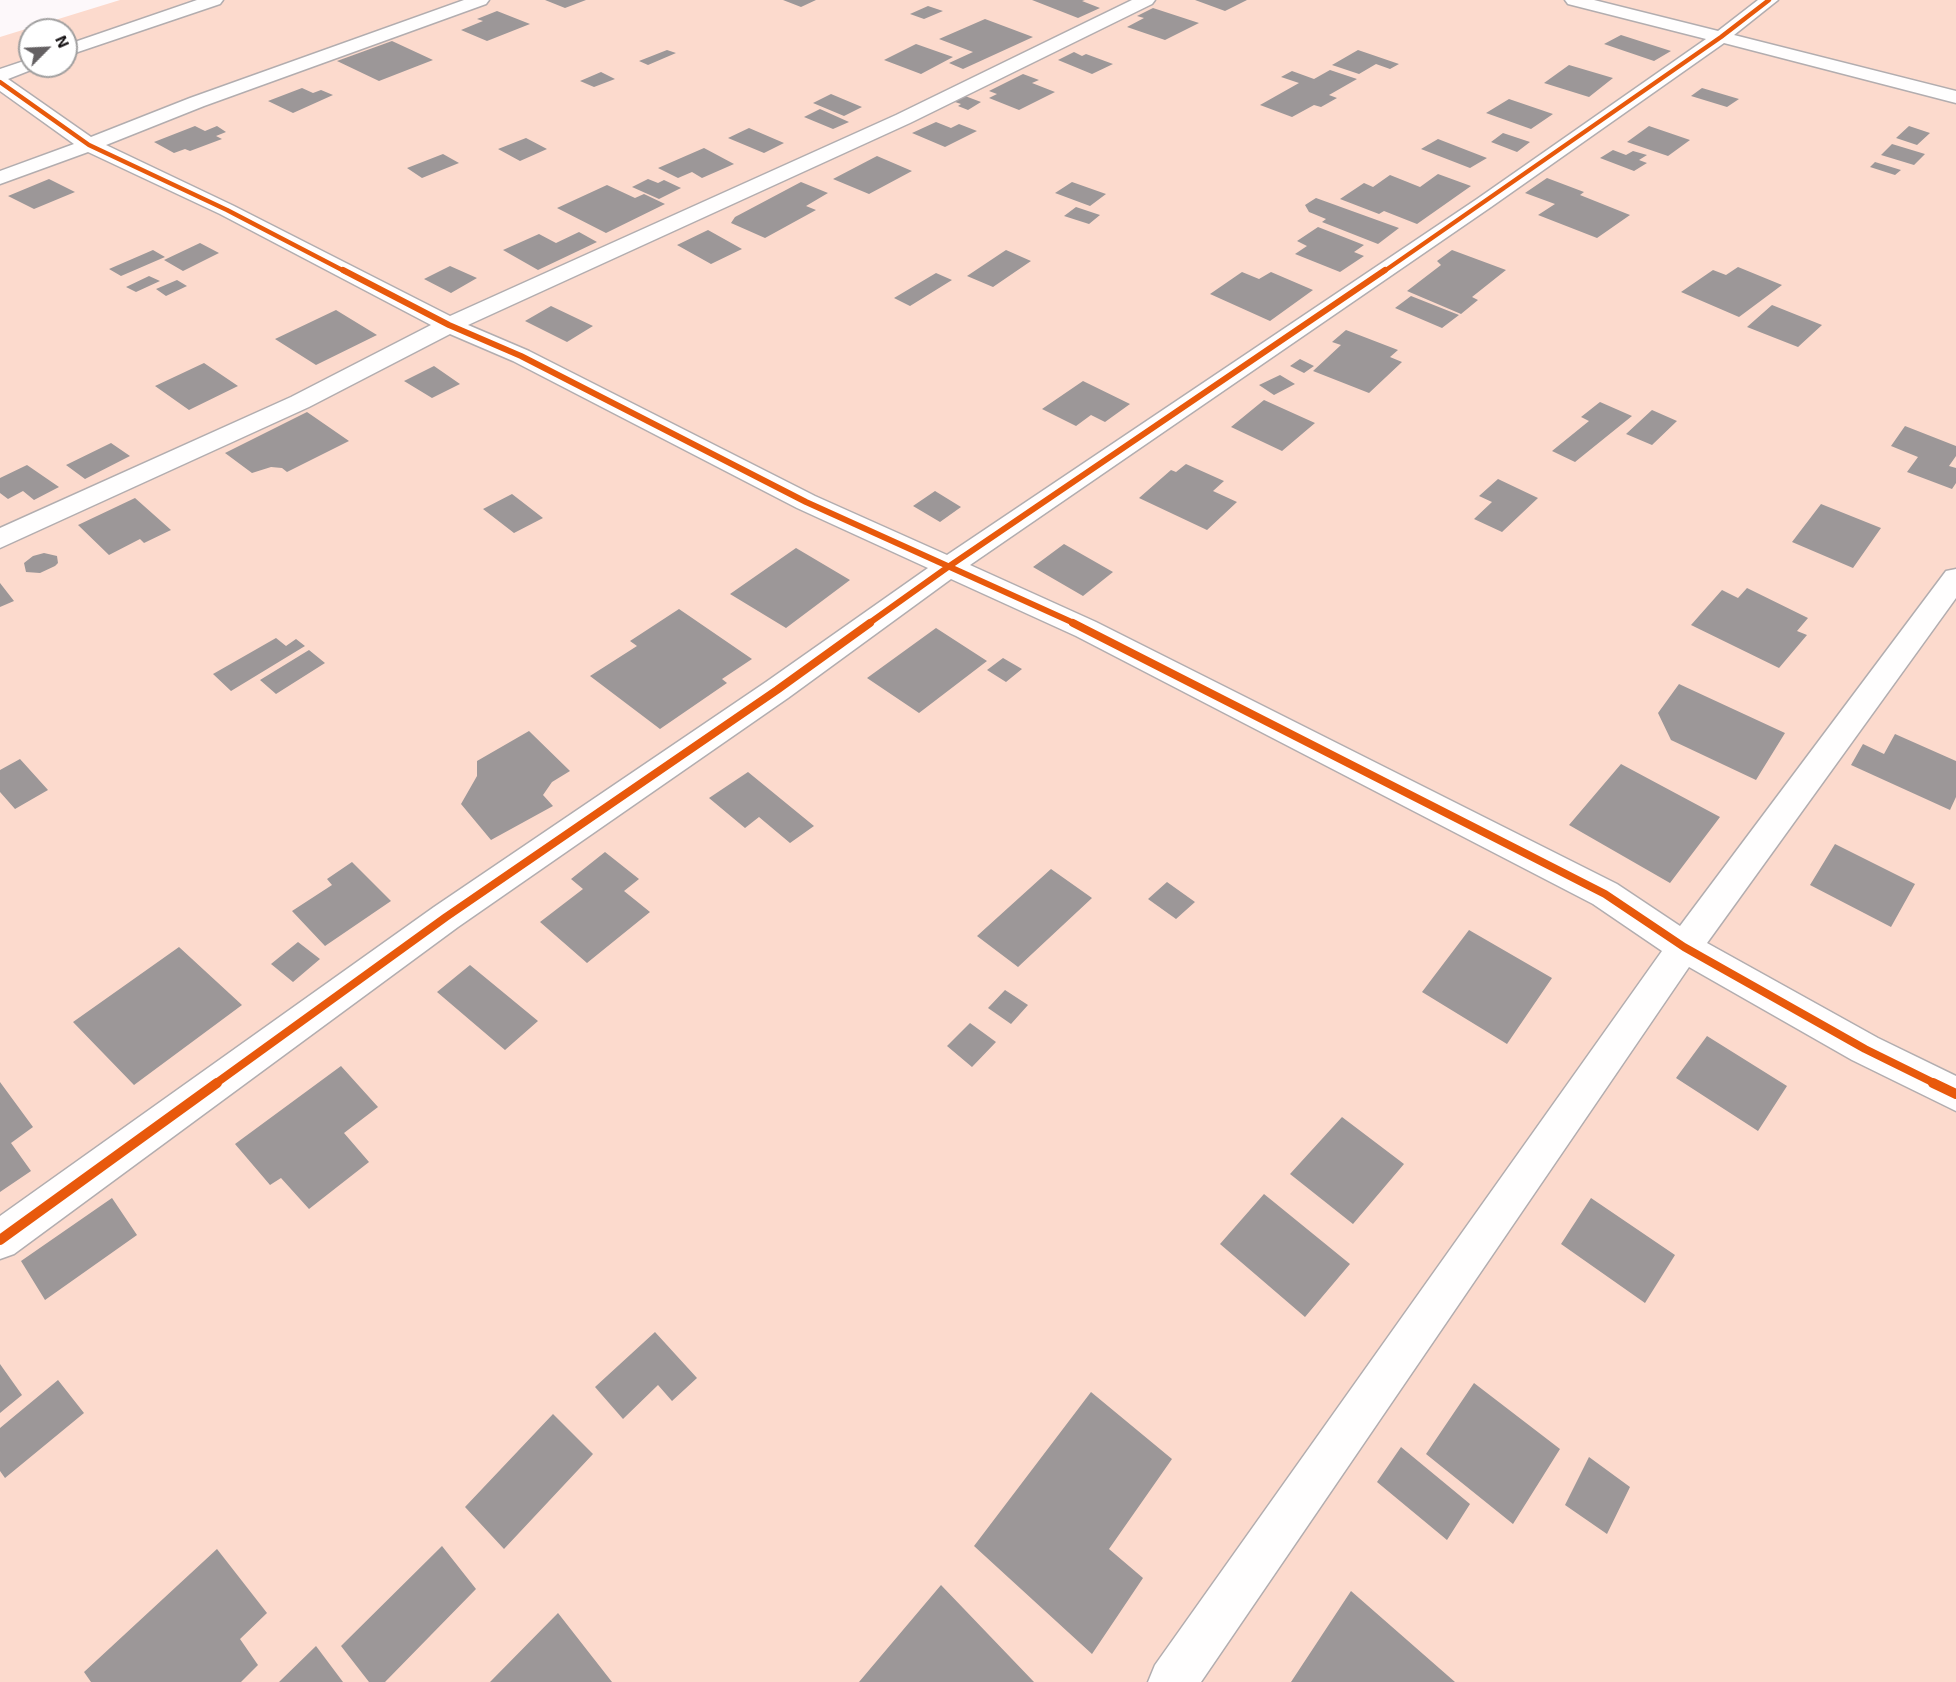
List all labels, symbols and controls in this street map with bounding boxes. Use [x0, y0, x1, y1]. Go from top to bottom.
north arrow [18, 18, 78, 78]
text: N [52, 32, 74, 50]

